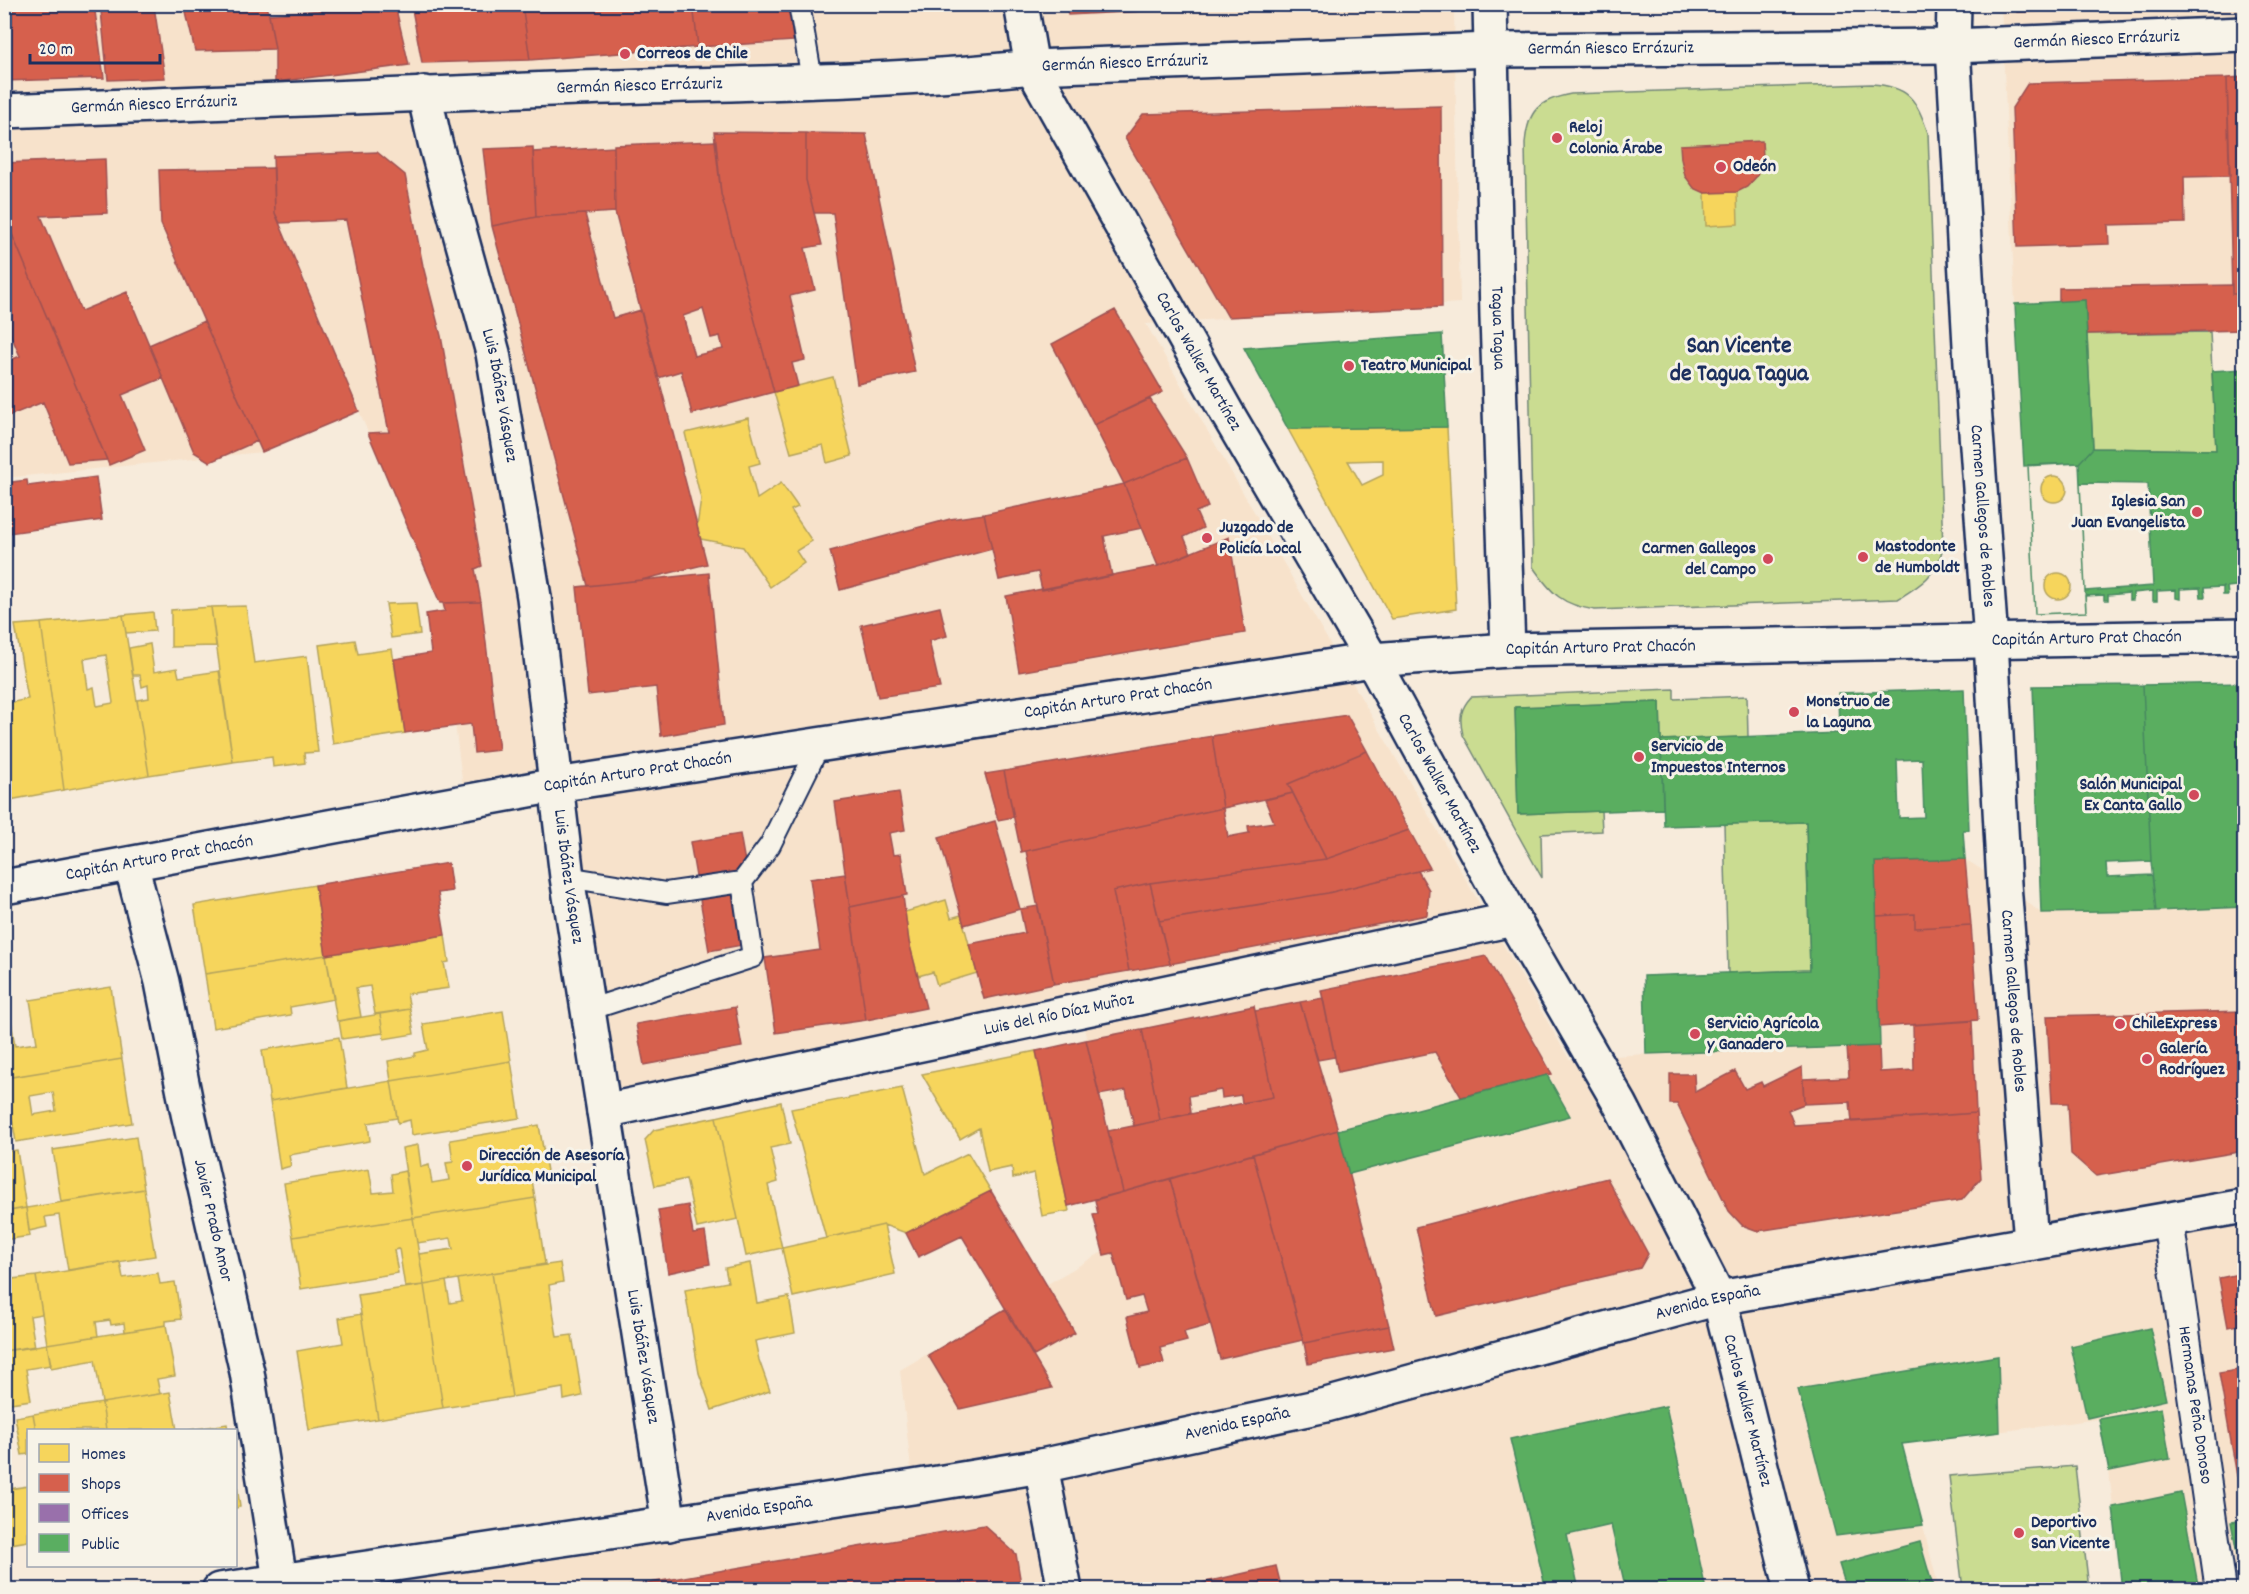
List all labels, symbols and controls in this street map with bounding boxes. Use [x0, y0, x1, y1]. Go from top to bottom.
street label: Germán Riesco Errázuriz [2013, 24, 2180, 56]
scale bar [30, 27, 160, 65]
street label: Germán Riesco Errázuriz [1527, 36, 1694, 62]
text: 20 m [39, 38, 73, 63]
place label: Correos de Chile [637, 42, 748, 67]
marker: Correos de Chile [618, 47, 632, 61]
street label: Germán Riesco Errázuriz [1041, 48, 1209, 79]
street label: Germán Riesco Errázuriz [556, 72, 723, 101]
street label: Germán Riesco Errázuriz [70, 89, 238, 121]
place label: Reloj Colonia Árabe [1569, 116, 1663, 162]
marker: Reloj Colonia Árabe [1550, 131, 1564, 145]
place label: Odeón [1733, 155, 1776, 180]
marker: Odeón [1714, 160, 1728, 174]
street label: Tagua Tagua [1484, 286, 1511, 371]
street label: Carlos Walker Martínez [1149, 287, 1247, 436]
street label: Luis Ibáñez Vásquez [474, 326, 524, 464]
district label: San Vicente de Tagua Tagua [1670, 330, 1809, 392]
place label: Teatro Municipal [1361, 354, 1472, 379]
marker: Teatro Municipal [1342, 359, 1356, 373]
street label: Carmen Gallegos de Robles [1963, 424, 2001, 608]
place label: Iglesia San Juan Evangelista [2071, 490, 2186, 536]
marker: Iglesia San Juan Evangelista [2190, 505, 2204, 519]
place label: Juzgado de Policía Local [1219, 516, 1302, 562]
marker: Juzgado de Policía Local [1200, 531, 1214, 545]
place label: Mastodonte de Humboldt [1875, 535, 1960, 581]
place label: Carmen Gallegos del Campo [1642, 537, 1756, 583]
marker: Mastodonte de Humboldt [1856, 550, 1870, 564]
marker: Carmen Gallegos del Campo [1761, 552, 1775, 566]
street label: Capitán Arturo Prat Chacón [1991, 625, 2182, 653]
street label: Capitán Arturo Prat Chacón [1505, 634, 1696, 663]
street label: Capitán Arturo Prat Chacón [1022, 672, 1214, 726]
place label: Monstruo de la Laguna [1806, 690, 1890, 736]
marker: Monstruo de la Laguna [1787, 705, 1801, 719]
street label: Carlos Walker Martínez [1391, 709, 1488, 858]
place label: Servicio de Impuestos Internos [1651, 735, 1786, 781]
street label: Capitán Arturo Prat Chacón [542, 746, 734, 800]
marker: Servicio de Impuestos Internos [1632, 750, 1646, 764]
place label: Salón Municipal Ex Canta Gallo [2079, 773, 2183, 819]
marker: Salón Municipal Ex Canta Gallo [2187, 788, 2201, 802]
street label: Luis Ibáñez Vásquez [547, 808, 590, 946]
street label: Capitán Arturo Prat Chacón [64, 829, 255, 888]
street label: Carmen Gallegos de Robles [1993, 909, 2032, 1093]
street label: Luis del Río Díaz Muñoz [982, 987, 1136, 1043]
place label: Servicio Agrícola y Ganadero [1707, 1012, 1819, 1058]
place label: ChileExpress [2132, 1012, 2218, 1037]
marker: ChileExpress [2113, 1017, 2127, 1031]
marker: Servicio Agrícola y Ganadero [1688, 1027, 1702, 1041]
place label: Galería Rodríguez [2159, 1037, 2225, 1083]
marker: Galería Rodríguez [2140, 1052, 2154, 1066]
place label: Dirección de Asesoría Jurídica Municipal [479, 1144, 625, 1190]
street label: Javier Prado Amor [186, 1157, 239, 1285]
marker: Dirección de Asesoría Jurídica Municipal [460, 1159, 474, 1173]
street label: Avenida España [1652, 1278, 1763, 1327]
street label: Luis Ibáñez Vásquez [620, 1288, 666, 1426]
street label: Hermanas Peña Donoso [2171, 1324, 2218, 1486]
street label: Carlos Walker Martínez [1716, 1332, 1778, 1489]
street label: Avenida España [1182, 1400, 1293, 1447]
legend [27, 1429, 237, 1567]
text: Homes [81, 1443, 126, 1468]
text: Shops [81, 1473, 121, 1498]
street label: Avenida España [704, 1490, 814, 1530]
text: Offices [81, 1503, 129, 1528]
place label: Deportivo San Vicente [2031, 1511, 2110, 1557]
marker: Deportivo San Vicente [2012, 1526, 2026, 1540]
text: Public [81, 1533, 120, 1558]

